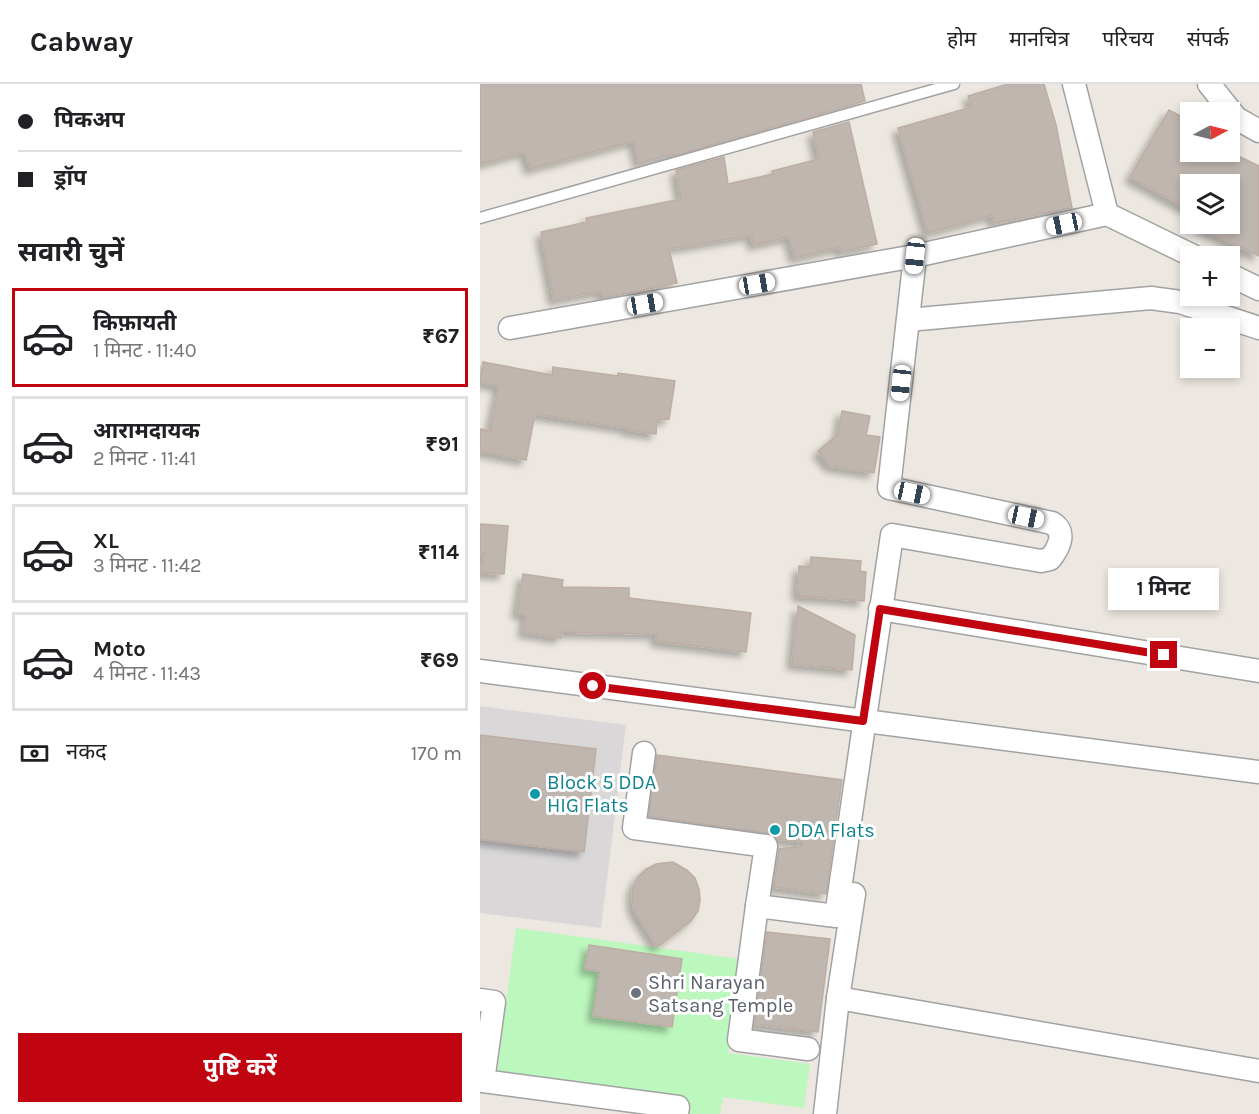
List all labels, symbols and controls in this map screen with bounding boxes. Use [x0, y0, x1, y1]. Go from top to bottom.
text: Cabway [30, 25, 133, 58]
text: होम [947, 27, 976, 51]
text: मानचित्र [1009, 27, 1069, 51]
text: परिचय [1102, 27, 1154, 51]
text: संपर्क [1187, 27, 1229, 51]
north arrow [1180, 102, 1240, 162]
map controls [1180, 102, 1240, 378]
text: पिकअप [54, 107, 125, 133]
text: ड्रॉप [54, 165, 87, 191]
button: layers [1180, 174, 1240, 234]
car [1045, 211, 1083, 237]
text: सवारी चुनें [18, 236, 124, 268]
car [904, 237, 926, 275]
button: + [1180, 246, 1240, 306]
car [738, 272, 776, 296]
car [626, 292, 664, 316]
text: किफ़ायती [93, 310, 177, 336]
icon: car [21, 311, 75, 365]
button: − [1180, 318, 1240, 378]
text: ₹67 [422, 323, 459, 349]
text: 1 मिनट · 11:40 [93, 339, 197, 362]
car [890, 364, 912, 402]
text: आरामदायक [93, 418, 200, 444]
icon: car [21, 419, 75, 473]
text: ₹91 [425, 431, 459, 457]
text: 2 मिनट · 11:41 [93, 447, 196, 470]
car [893, 480, 931, 506]
car [1007, 504, 1045, 530]
icon: car [21, 527, 75, 581]
text: XL [93, 528, 119, 554]
text: ₹114 [418, 539, 459, 565]
text: 3 मिनट · 11:42 [93, 554, 202, 577]
callout: 1 मिनट [1108, 568, 1220, 610]
text: 1 मिनट [1136, 577, 1191, 600]
icon: car [21, 635, 75, 689]
text: Moto [93, 636, 146, 662]
route end [1150, 641, 1177, 668]
text: ₹69 [420, 647, 459, 673]
text: 4 मिनट · 11:43 [93, 662, 201, 685]
route start [579, 672, 606, 699]
icon: cash [18, 737, 51, 770]
text: नकद [66, 739, 107, 765]
text: 170 m [411, 742, 462, 765]
place label: Block 5 DDA HIG Flats [547, 771, 656, 817]
marker: Block 5 DDA HIG Flats [528, 787, 542, 801]
place label: DDA Flats [787, 819, 875, 842]
marker: DDA Flats [768, 823, 782, 837]
place label: Shri Narayan Satsang Temple [648, 971, 793, 1017]
marker: Shri Narayan Satsang Temple [629, 986, 643, 1000]
button: पुष्टि करें [18, 1033, 462, 1102]

